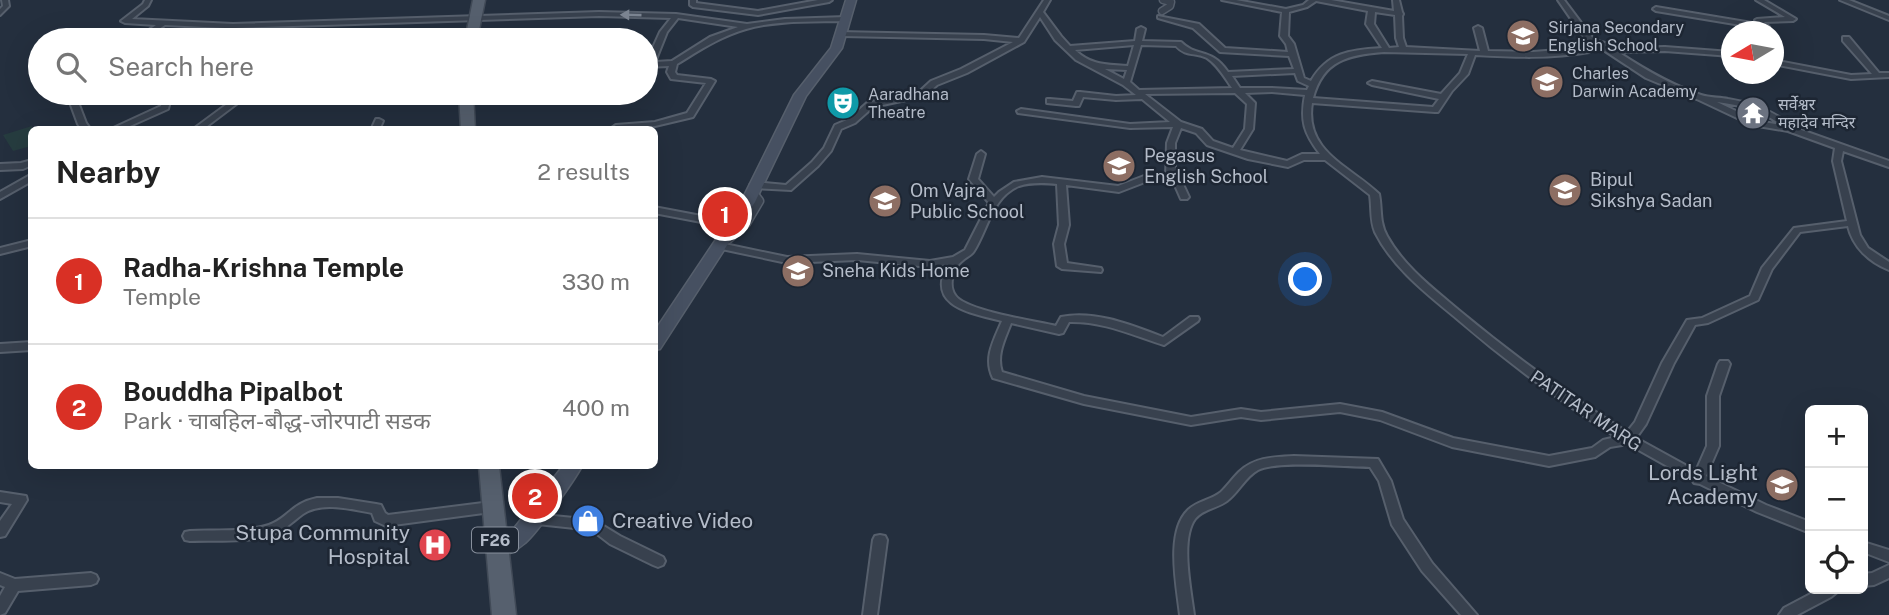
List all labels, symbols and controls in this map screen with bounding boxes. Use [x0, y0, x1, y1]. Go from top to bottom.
one-way arrow [619, 9, 641, 21]
school or university icon: Sirjana Secondary English School [1504, 17, 1542, 55]
place label: Sirjana Secondary English School [1548, 18, 1685, 55]
north arrow [1721, 21, 1784, 84]
search box [28, 28, 658, 105]
icon: search [52, 48, 90, 86]
text: Search here [108, 51, 254, 82]
school or university icon: Charles Darwin Academy [1528, 63, 1566, 101]
place label: Charles Darwin Academy [1572, 64, 1698, 101]
theatre icon: Aaradhana Theatre [824, 84, 862, 122]
place label: Aaradhana Theatre [868, 85, 949, 122]
temple icon: सर्वेश्वर महादेव मन्दिर [1734, 94, 1772, 132]
place label: सर्वेश्वर महादेव मन्दिर [1778, 95, 1856, 132]
place label: Pegasus English School [1144, 145, 1268, 187]
school or university icon: Pegasus English School [1100, 147, 1138, 185]
text: Nearby [56, 154, 160, 190]
text: 2 results [537, 158, 630, 185]
place label: Bipul Sikshya Sadan [1590, 169, 1713, 211]
school or university icon: Bipul Sikshya Sadan [1546, 171, 1584, 209]
place label: Om Vajra Public School [910, 180, 1024, 222]
school or university icon: Om Vajra Public School [866, 182, 904, 220]
pin: 1 [702, 188, 748, 240]
text: Radha-Krishna Temple [123, 252, 404, 283]
school or university icon: Sneha Kids Home [779, 252, 817, 290]
place label: Sneha Kids Home [822, 260, 970, 281]
your location [1288, 262, 1322, 296]
text: 1 [74, 268, 84, 295]
text: 330 m [562, 268, 630, 295]
text: Temple [123, 283, 201, 310]
street label: PATITAR MARG [1527, 366, 1646, 456]
text: Bouddha Pipalbot [123, 376, 343, 407]
text: 2 [72, 394, 86, 421]
text: 400 m [562, 394, 630, 421]
map controls [1805, 405, 1868, 594]
button: + [1805, 405, 1868, 468]
text: Park · चाबहिल-बौद्ध-जोरपाटी सडक [123, 407, 431, 434]
place label: Lords Light Academy [1648, 460, 1758, 509]
school or university icon: Lords Light Academy [1763, 466, 1801, 504]
button: − [1805, 468, 1868, 531]
pin: 2 [512, 470, 558, 522]
shop icon: Creative Video [569, 502, 607, 540]
place label: Creative Video [612, 508, 753, 533]
place label: Stupa Community Hospital [235, 520, 410, 569]
hospital icon: Stupa Community Hospital [416, 526, 454, 564]
road number: F26 [472, 527, 518, 552]
button: locate [1805, 531, 1868, 594]

